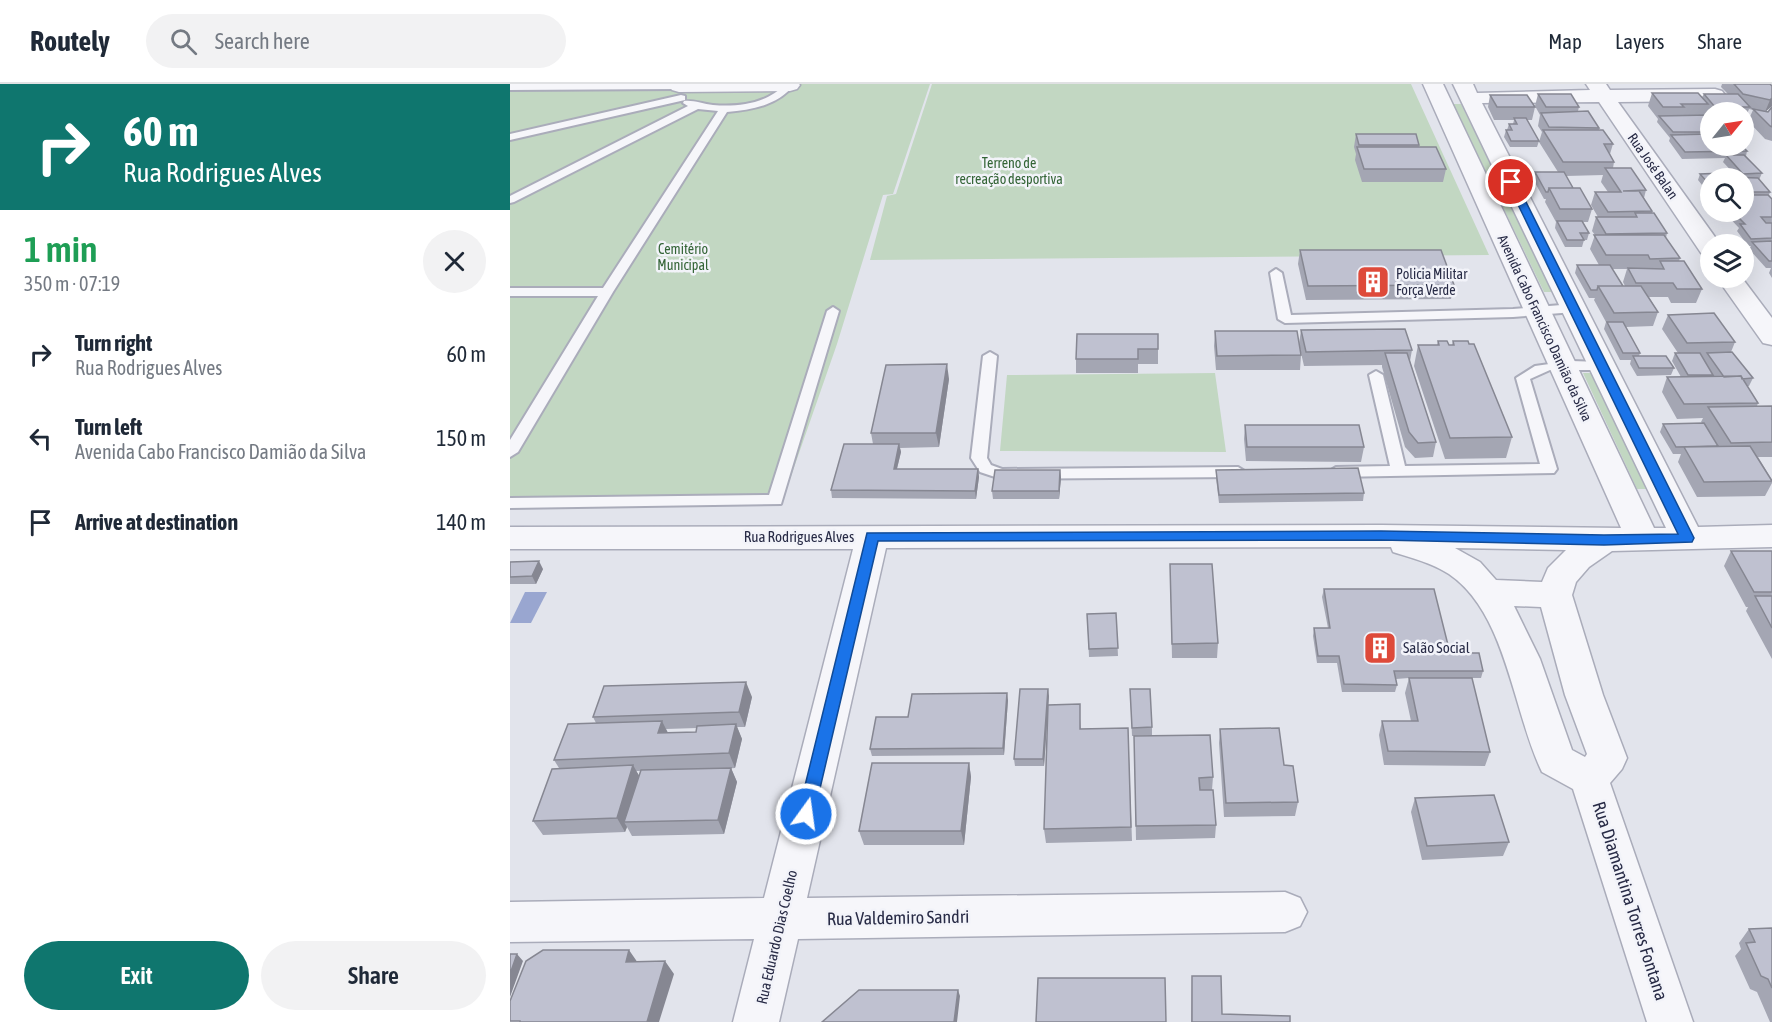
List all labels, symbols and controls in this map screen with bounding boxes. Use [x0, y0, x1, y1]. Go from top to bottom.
search box [146, 14, 566, 68]
text: Routely [30, 25, 110, 57]
icon: search [167, 25, 200, 58]
text: Search here [215, 28, 310, 54]
text: Map [1548, 29, 1582, 53]
text: Layers [1615, 29, 1665, 53]
text: Share [1698, 29, 1742, 53]
north arrow [1700, 102, 1754, 156]
map controls [1700, 102, 1754, 288]
text: 60 m [123, 107, 198, 155]
icon: right [24, 108, 102, 186]
street label: Rua José Balan [1624, 130, 1682, 202]
park label: Terreno de recreação desportiva [955, 155, 1063, 187]
pin [1485, 156, 1536, 207]
text: Rua Rodrigues Alves [123, 157, 322, 188]
icon: arrive [1494, 165, 1527, 198]
button: search [1700, 168, 1754, 222]
text: 1 min [24, 228, 98, 270]
button: close [423, 230, 486, 293]
street label: Avenida Cabo Francisco Damião da Silva [1495, 232, 1595, 424]
button: layers [1700, 234, 1754, 288]
park label: Cemitério Municipal [657, 241, 709, 273]
building icon: Policia Militar Força Verde [1355, 264, 1391, 300]
place label: Policia Militar Força Verde [1396, 266, 1468, 298]
text: 350 m · 07:19 [24, 272, 120, 295]
text: Turn right [75, 330, 152, 356]
icon: right [24, 338, 57, 371]
text: 60 m [446, 341, 486, 367]
text: Rua Rodrigues Alves [75, 356, 222, 379]
text: Turn left [75, 414, 142, 440]
icon: left [24, 422, 57, 455]
text: 150 m [436, 425, 486, 451]
text: Avenida Cabo Francisco Damião da Silva [75, 440, 366, 463]
icon: arrive [24, 506, 57, 539]
text: Arrive at destination [75, 509, 238, 535]
text: 140 m [436, 509, 486, 535]
street label: Rua Rodrigues Alves [744, 528, 854, 545]
building icon: Salão Social [1362, 630, 1398, 666]
place label: Salão Social [1403, 639, 1470, 656]
position arrow [774, 782, 838, 846]
street label: Rua Diamantina Torres Fontana [1588, 799, 1673, 1003]
street label: Rua Eduardo Dias Coelho [753, 868, 800, 1006]
street label: Rua Valdemiro Sandri [827, 906, 969, 929]
button: Exit [24, 941, 249, 1010]
button: Share [261, 941, 486, 1010]

